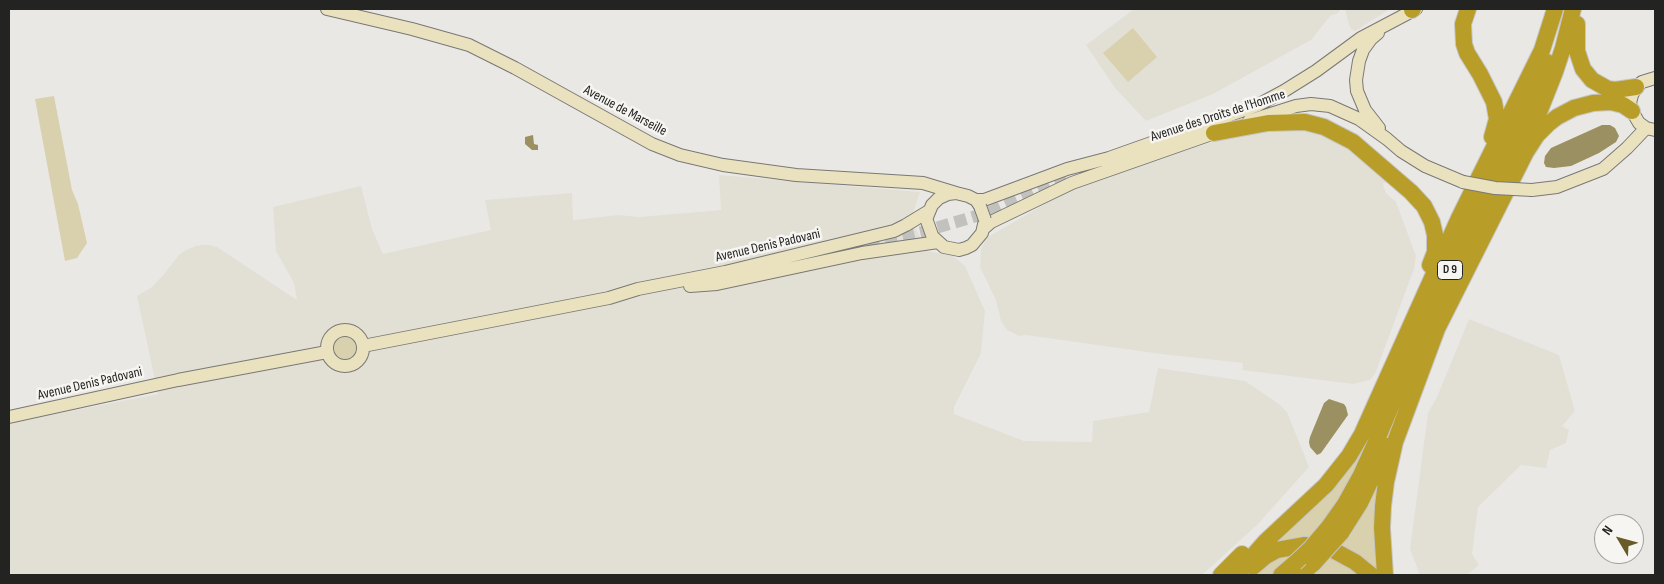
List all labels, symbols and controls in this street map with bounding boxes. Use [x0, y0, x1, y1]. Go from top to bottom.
street label: Avenue de Marseille [581, 82, 669, 140]
street label: Avenue des Droits de l'Homme [1148, 86, 1288, 146]
street label: Avenue Denis Padovani [714, 226, 822, 266]
road number: D 9 [1438, 260, 1462, 280]
street label: Avenue Denis Padovani [36, 364, 144, 404]
north arrow [1594, 514, 1644, 564]
text: N [1598, 522, 1616, 538]

